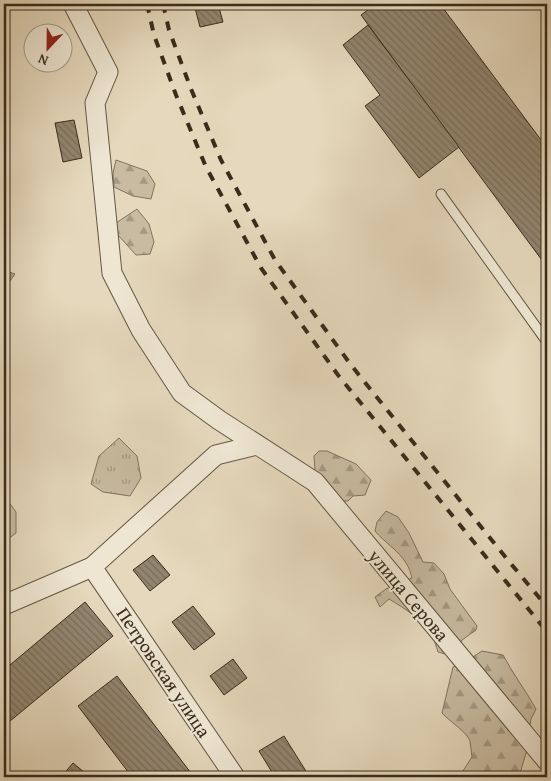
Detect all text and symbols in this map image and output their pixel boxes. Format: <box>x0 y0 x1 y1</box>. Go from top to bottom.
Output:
north arrow <box>22 22 72 72</box>
text: N <box>34 49 51 71</box>
street label: улица Серова <box>361 542 456 647</box>
street label: Петровская улица <box>110 601 218 743</box>

